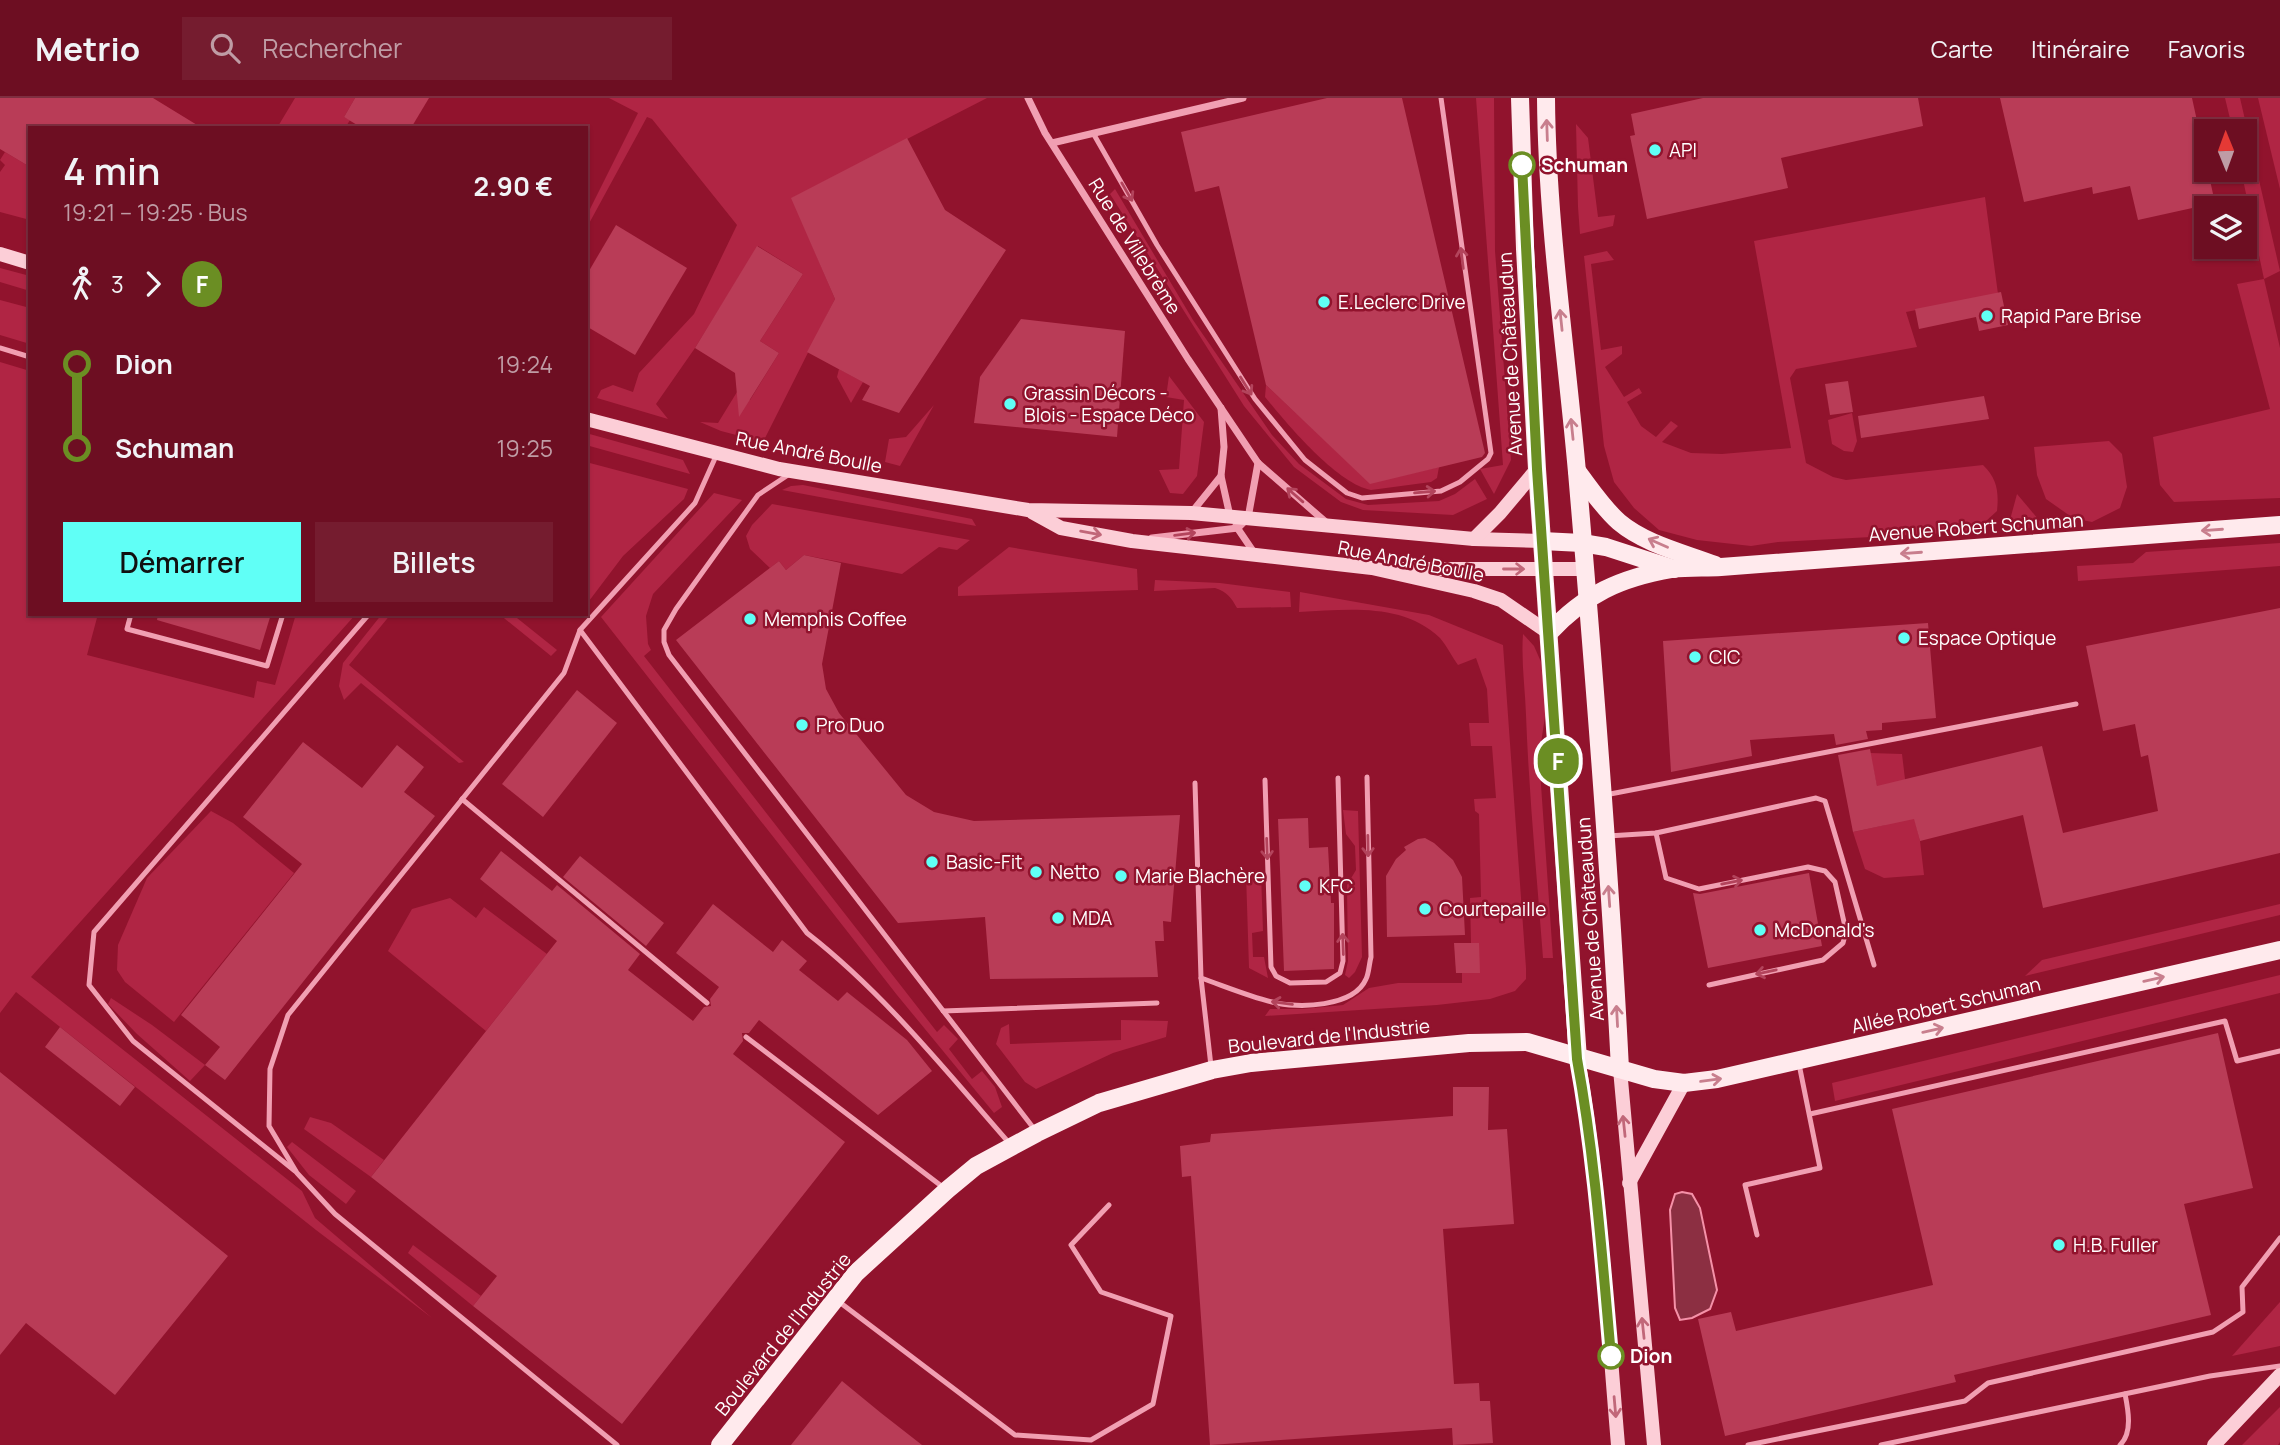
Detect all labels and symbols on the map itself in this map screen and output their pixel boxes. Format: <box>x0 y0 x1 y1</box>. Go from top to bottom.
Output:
one-way arrow <box>1540 119 1553 142</box>
north arrow <box>2194 119 2258 182</box>
place label: API <box>1669 137 1697 163</box>
marker: API <box>1647 142 1663 158</box>
marker: Schuman <box>1509 152 1535 178</box>
place label: Schuman <box>1541 152 1628 178</box>
street label: Rue de Villebrème <box>1083 173 1187 319</box>
one-way arrow <box>1121 181 1134 202</box>
one-way arrow <box>1456 247 1469 270</box>
street label: Avenue de Châteaudun <box>1492 251 1528 457</box>
place label: E.Leclerc Drive <box>1338 289 1466 315</box>
marker: E.Leclerc Drive <box>1316 294 1332 310</box>
place label: Rapid Pare Brise <box>2001 303 2141 329</box>
marker: Rapid Pare Brise <box>1979 308 1995 324</box>
one-way arrow <box>1554 309 1567 332</box>
one-way arrow <box>1240 375 1254 395</box>
place label: Grassin Décors - Blois - Espace Déco <box>1024 380 1194 428</box>
marker: Grassin Décors - Blois - Espace Déco <box>1002 396 1018 412</box>
one-way arrow <box>1566 418 1579 441</box>
street label: Rue André Boulle <box>734 425 884 479</box>
one-way arrow <box>1413 485 1436 498</box>
one-way arrow <box>1286 487 1304 503</box>
street label: Avenue Robert Schuman <box>1868 507 2084 547</box>
one-way arrow <box>2201 523 2224 536</box>
one-way arrow <box>1079 527 1102 540</box>
one-way arrow <box>1173 528 1196 541</box>
street label: Rue André Boulle <box>1336 534 1486 588</box>
one-way arrow <box>1648 536 1669 549</box>
one-way arrow <box>1900 547 1922 560</box>
one-way arrow <box>1502 562 1525 576</box>
place label: Memphis Coffee <box>764 606 907 632</box>
marker: Memphis Coffee <box>742 611 758 627</box>
place label: Espace Optique <box>1918 625 2056 651</box>
marker: Espace Optique <box>1896 630 1912 646</box>
place label: CIC <box>1709 644 1741 670</box>
marker: CIC <box>1687 649 1703 665</box>
place label: Pro Duo <box>816 712 884 738</box>
marker: Pro Duo <box>794 717 810 733</box>
line badge: F <box>1535 738 1581 784</box>
street label: Avenue de Châteaudun <box>1570 816 1610 1022</box>
one-way arrow <box>1362 834 1375 857</box>
one-way arrow <box>1260 837 1274 860</box>
place label: Basic-Fit <box>946 849 1023 875</box>
marker: Basic-Fit <box>924 854 940 870</box>
place label: Netto <box>1050 859 1099 885</box>
place label: Marie Blachère <box>1135 863 1265 889</box>
marker: Netto <box>1028 864 1044 880</box>
marker: Marie Blachère <box>1113 868 1129 884</box>
place label: KFC <box>1319 873 1353 899</box>
one-way arrow <box>1720 875 1743 889</box>
marker: KFC <box>1297 878 1313 894</box>
one-way arrow <box>1603 884 1616 907</box>
place label: Courtepaille <box>1439 896 1546 922</box>
marker: Courtepaille <box>1417 901 1433 917</box>
place label: MDA <box>1072 905 1112 931</box>
marker: MDA <box>1050 910 1066 926</box>
place label: McDonald's <box>1774 917 1875 943</box>
marker: McDonald's <box>1752 922 1768 938</box>
one-way arrow <box>1336 932 1349 955</box>
one-way arrow <box>1755 966 1778 980</box>
street label: Allée Robert Schuman <box>1849 971 2043 1039</box>
one-way arrow <box>2142 972 2165 985</box>
one-way arrow <box>1271 996 1294 1009</box>
one-way arrow <box>1611 1005 1624 1028</box>
street label: Boulevard de l'Industrie <box>1227 1012 1431 1060</box>
one-way arrow <box>1921 1023 1944 1036</box>
one-way arrow <box>1699 1073 1722 1086</box>
one-way arrow <box>1617 1115 1630 1138</box>
place label: H.B. Fuller <box>2073 1232 2158 1258</box>
marker: H.B. Fuller <box>2051 1237 2067 1253</box>
street label: Boulevard de l'Industrie <box>709 1247 857 1421</box>
one-way arrow <box>1636 1317 1649 1340</box>
marker: Dion <box>1598 1343 1624 1369</box>
place label: Dion <box>1630 1343 1672 1369</box>
one-way arrow <box>1609 1396 1622 1418</box>

